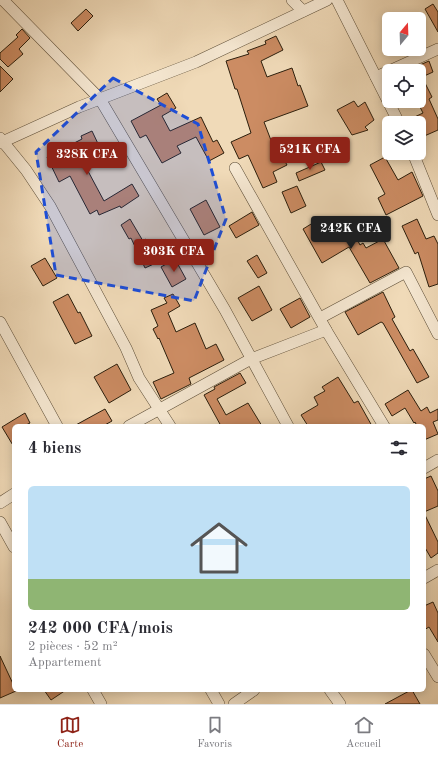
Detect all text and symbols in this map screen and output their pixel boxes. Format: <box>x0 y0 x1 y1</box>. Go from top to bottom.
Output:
north arrow <box>382 12 426 56</box>
map controls <box>382 12 426 160</box>
button: locate <box>382 64 426 108</box>
button: layers <box>382 116 426 160</box>
pin: 521K CFA <box>269 137 351 171</box>
pin: 328K CFA <box>46 142 128 176</box>
text: 521K CFA <box>279 143 341 156</box>
text: 328K CFA <box>56 148 118 161</box>
pin: 242K CFA <box>310 216 392 250</box>
text: 242K CFA <box>320 222 382 235</box>
pin: 303K CFA <box>133 239 215 273</box>
text: 303K CFA <box>143 245 205 258</box>
icon: filters <box>388 437 410 459</box>
text: 4 biens <box>28 440 81 457</box>
icon: home <box>183 512 255 584</box>
text: 242 000 CFA/mois <box>28 620 173 637</box>
text: 2 pièces · 52 m² <box>28 640 118 653</box>
text: Appartement <box>28 656 102 669</box>
tab: Carte <box>57 714 83 752</box>
tab: Favoris <box>197 714 232 752</box>
tab: Accueil <box>346 714 381 752</box>

